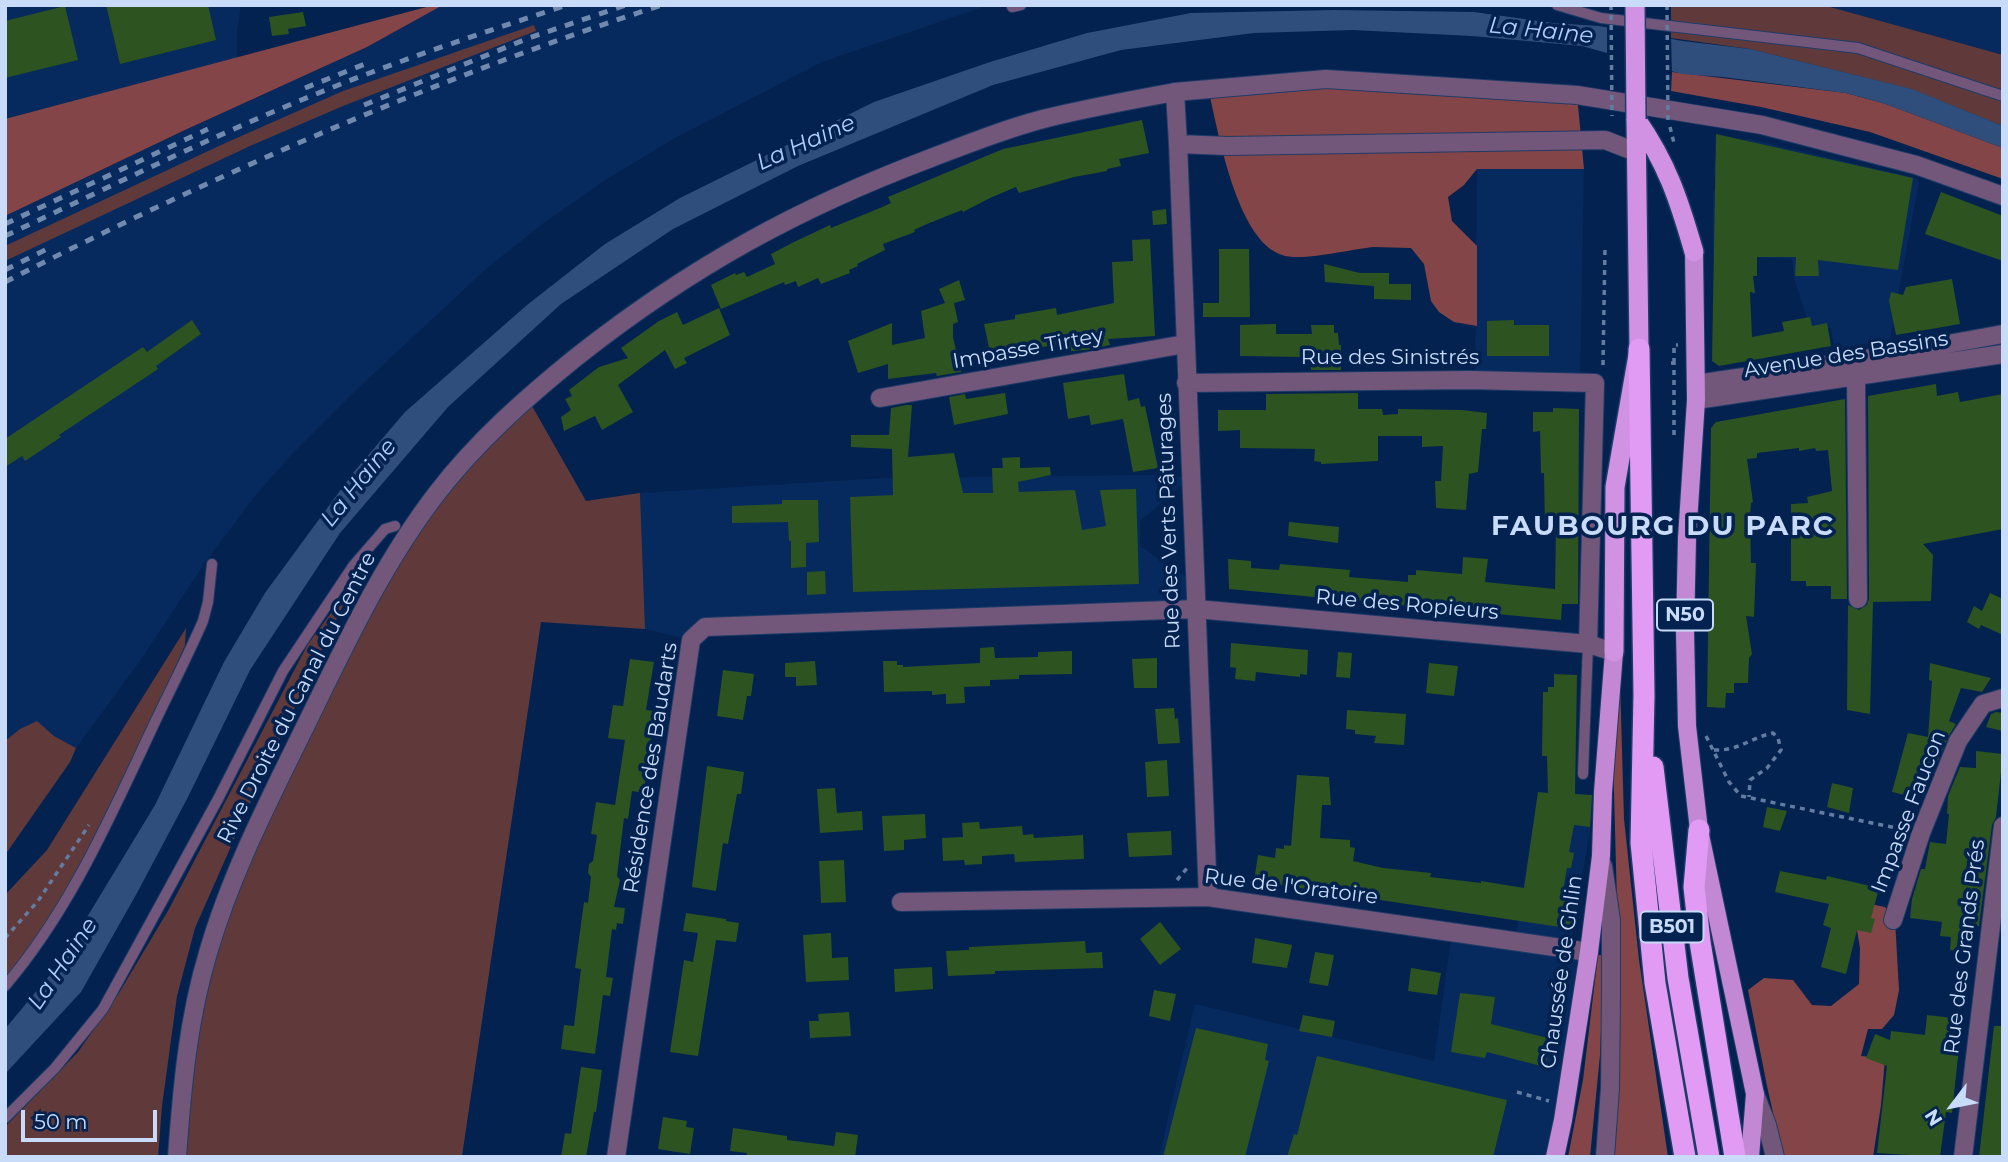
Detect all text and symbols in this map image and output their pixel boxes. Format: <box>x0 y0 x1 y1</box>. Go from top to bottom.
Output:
water label: La Haine <box>1487 12 1595 50</box>
water label: La Haine <box>752 109 860 177</box>
street label: Impasse Tirtey <box>951 323 1105 375</box>
street label: Avenue des Bassins <box>1742 326 1950 384</box>
street label: Rue des Sinistrés <box>1301 345 1479 371</box>
street label: Rue des Verts Pâturages <box>1152 392 1186 650</box>
water label: La Haine <box>315 434 403 532</box>
district label: FAUBOURG DU PARC <box>1493 510 1833 544</box>
street label: Rive Droite du Canal du Centre <box>212 548 382 848</box>
street label: Rue des Ropieurs <box>1314 584 1500 626</box>
road number: N50 <box>1657 600 1713 630</box>
street label: Résidence des Baudarts <box>619 641 683 895</box>
street label: Impasse Faucon <box>1866 727 1952 897</box>
street label: Rue des Grands Prés <box>1939 838 1991 1056</box>
street label: Rue de l'Oratoire <box>1203 864 1379 910</box>
street label: Chaussée de Ghlin <box>1536 874 1588 1070</box>
road number: B501 <box>1640 911 1704 942</box>
water label: La Haine <box>22 913 104 1015</box>
north arrow <box>1917 1071 1987 1141</box>
scale bar <box>24 1096 161 1140</box>
text: N <box>1920 1105 1948 1130</box>
text: 50 m <box>34 1109 88 1134</box>

